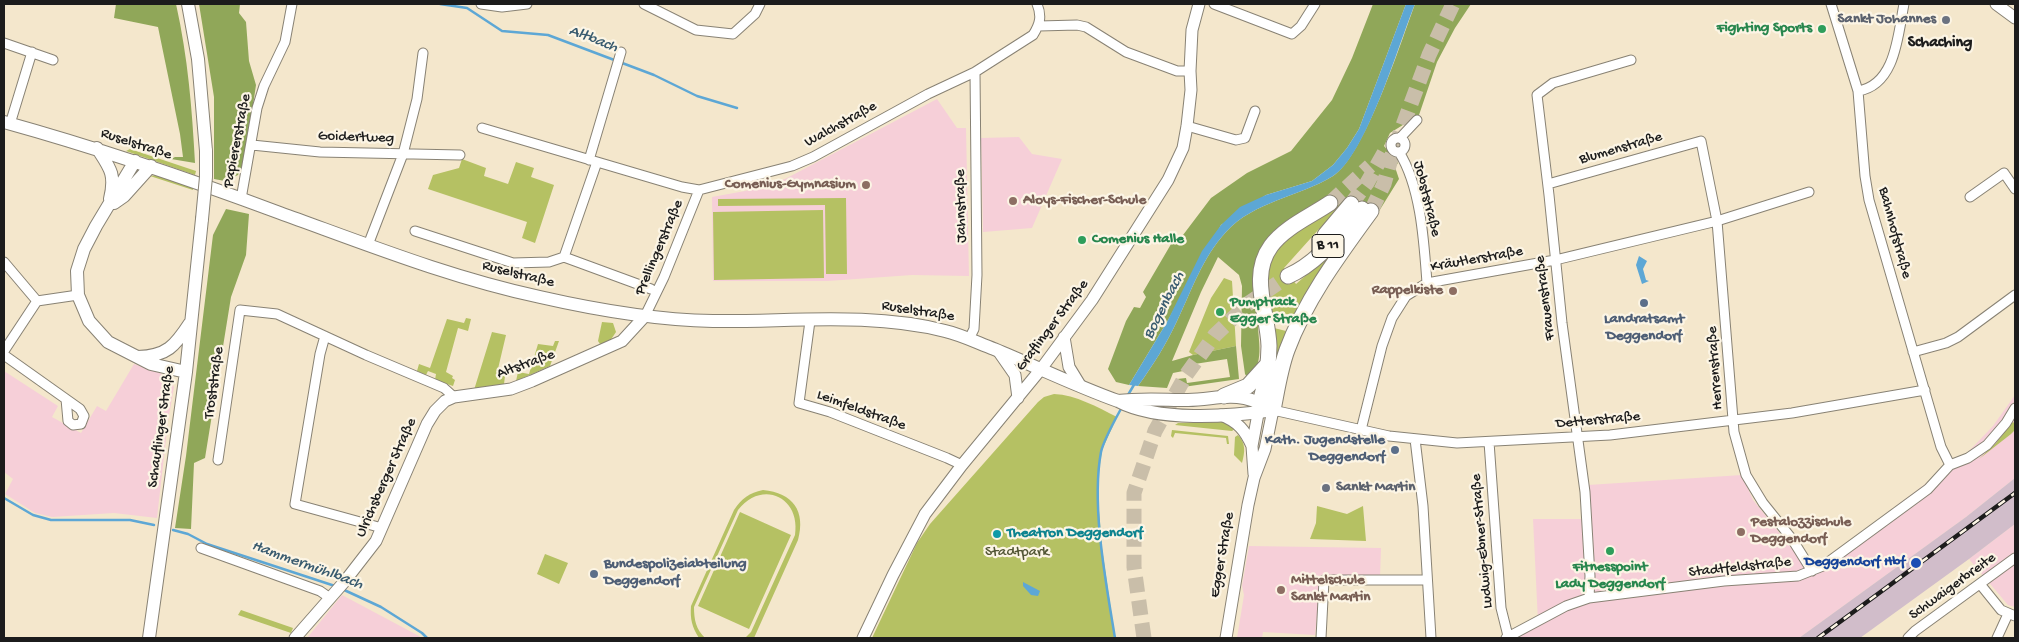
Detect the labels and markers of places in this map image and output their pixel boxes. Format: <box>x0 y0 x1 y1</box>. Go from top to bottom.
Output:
place label: Sankt Johannes <box>1838 11 1936 29</box>
marker: Sankt Johannes <box>1940 14 1952 26</box>
place label: Fighting Sports <box>1717 20 1812 38</box>
marker: Fighting Sports <box>1816 23 1828 35</box>
place label: Comenius-Gymnasium <box>725 176 856 194</box>
marker: Comenius-Gymnasium <box>860 179 872 191</box>
place label: Aloys-Fischer-Schule <box>1023 192 1146 210</box>
marker: Aloys-Fischer-Schule <box>1007 195 1019 207</box>
place label: Comenius Halle <box>1092 231 1184 249</box>
marker: Comenius Halle <box>1076 234 1088 246</box>
place label: Rappelkiste <box>1372 282 1443 300</box>
marker: Rappelkiste <box>1447 285 1459 297</box>
place label: Pumptrack Egger Straße <box>1230 294 1317 329</box>
marker: Landratsamt Deggendorf <box>1638 297 1650 309</box>
marker: Pumptrack Egger Straße <box>1214 306 1226 318</box>
place label: Landratsamt Deggendorf <box>1604 311 1684 346</box>
place label: Kath. Jugendstelle Deggendorf <box>1265 432 1385 467</box>
marker: Kath. Jugendstelle Deggendorf <box>1389 444 1401 456</box>
place label: Sankt Martin <box>1336 479 1415 497</box>
marker: Sankt Martin <box>1320 482 1332 494</box>
place label: Pestalozzischule Deggendorf <box>1751 514 1851 549</box>
place label: Theatron Deggendorf <box>1007 525 1143 543</box>
marker: Pestalozzischule Deggendorf <box>1735 526 1747 538</box>
marker: Theatron Deggendorf <box>991 528 1003 540</box>
marker: Fitnesspoint Lady Deggendorf <box>1604 545 1616 557</box>
place label: Deggendorf Hbf <box>1804 554 1905 572</box>
place label: Bundespolizeiabteilung Deggendorf <box>604 556 747 591</box>
marker: Deggendorf Hbf <box>1909 556 1923 570</box>
place label: Fitnesspoint Lady Deggendorf <box>1555 559 1665 594</box>
marker: Bundespolizeiabteilung Deggendorf <box>588 568 600 580</box>
place label: Mittelschule Sankt Martin <box>1291 572 1370 607</box>
marker: Mittelschule Sankt Martin <box>1275 584 1287 596</box>

